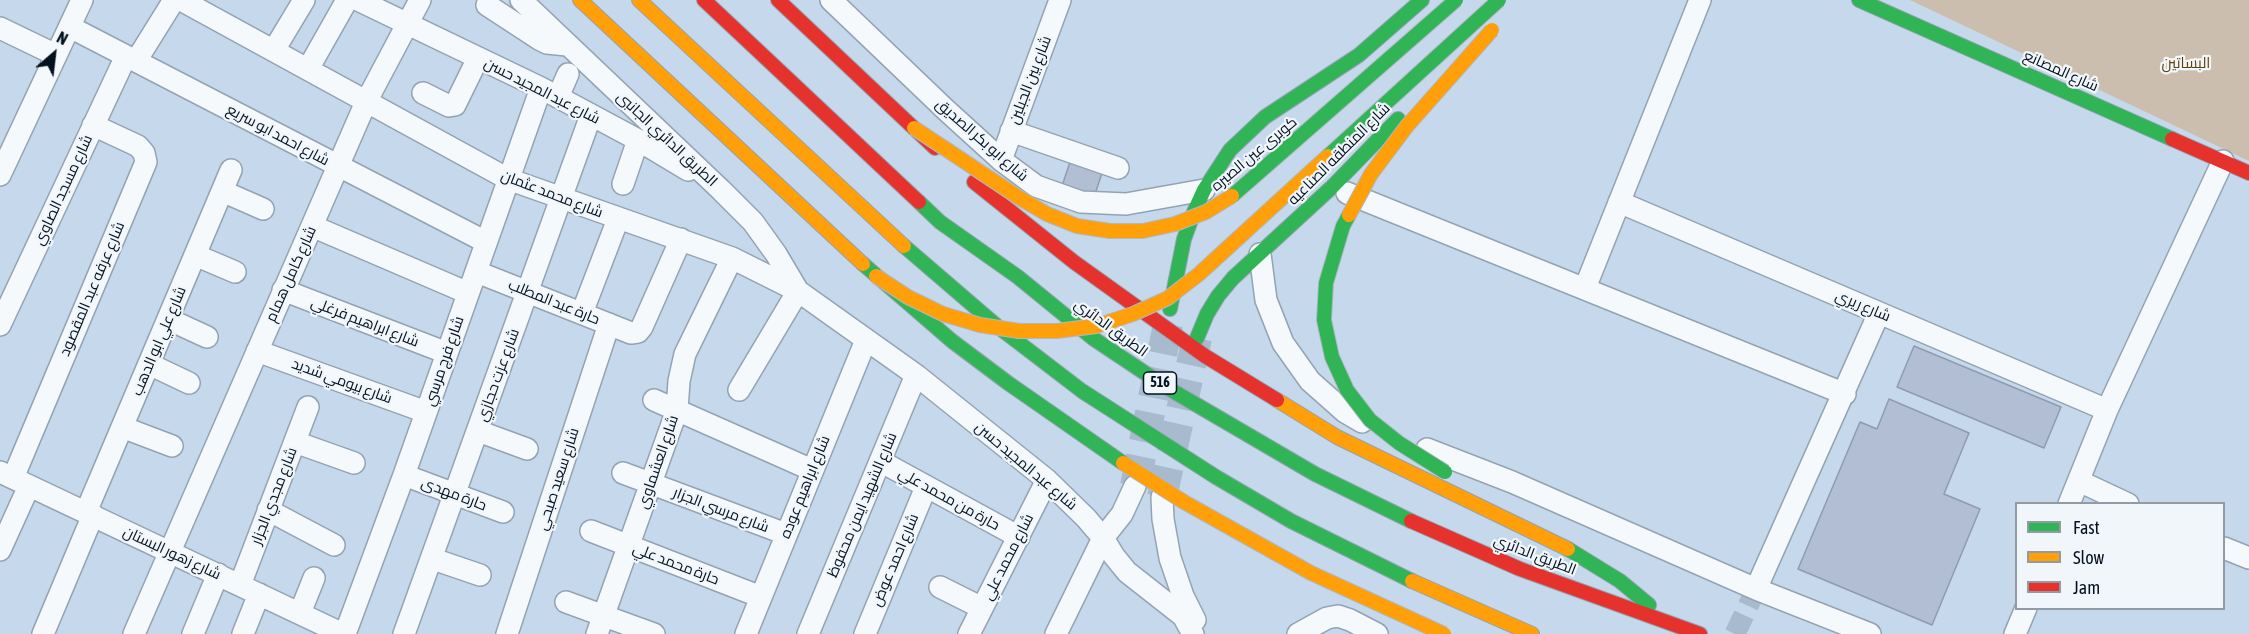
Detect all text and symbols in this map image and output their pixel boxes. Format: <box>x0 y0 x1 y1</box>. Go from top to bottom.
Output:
north arrow <box>24 24 84 84</box>
text: N <box>54 28 71 48</box>
street label: شارع بين الجبلين <box>1005 33 1055 127</box>
street label: شارع المصانع <box>2021 46 2101 96</box>
street label: شارع عبد المجيد حسن <box>481 54 603 128</box>
park label: البساتين <box>2162 54 2210 72</box>
street label: الطريق الدائري الجانبى <box>613 88 721 190</box>
street label: شارع ابو بكر الصديق <box>932 95 1032 185</box>
street label: شارع المنطقه الصناعيه <box>1284 99 1394 209</box>
street label: شارع احمد ابو سريع <box>224 100 332 170</box>
street label: كوبرى عين الصيره <box>1207 113 1301 195</box>
street label: شارع مسجد الصاوي <box>30 132 96 248</box>
street label: شارع محمد عثمان <box>498 166 606 222</box>
street label: شارع عرفه عبد المقصود <box>56 219 128 359</box>
street label: شارع كامل همام <box>262 223 320 325</box>
street label: حارة عبد المطلب <box>506 275 602 329</box>
street label: شارع علي ابو الدهب <box>128 284 190 398</box>
street label: شارع ريري <box>1833 286 1893 326</box>
street label: شارع ابراهيم فرغلي <box>308 293 422 351</box>
street label: الطريق الدائري <box>1071 295 1151 361</box>
street label: شارع فرج مرسي <box>420 314 468 408</box>
street label: شارع عزت حجازي <box>473 326 523 424</box>
street label: شارع بيومي شديد <box>289 354 395 408</box>
road number: 516 <box>1144 372 1176 394</box>
street label: شارع العشماوي <box>634 413 682 511</box>
street label: شارع عبد المجيد حسن <box>971 418 1081 514</box>
street label: شارع سعيد صبحي <box>533 426 583 532</box>
street label: شارع الشهيد ايمن محفوظ <box>823 430 901 580</box>
street label: شارع ابراهيم عوده <box>776 433 834 541</box>
street label: شارع مجدي الجزار <box>247 445 301 547</box>
street label: حارة من محمد علي <box>895 464 1003 534</box>
street label: حارة مهدى <box>419 473 489 515</box>
street label: شارع مرسي الجزار <box>671 483 771 537</box>
legend <box>2015 502 2225 610</box>
street label: شارع احمد عوض <box>867 511 923 609</box>
street label: شارع محمد علي <box>978 511 1038 603</box>
text: Fast <box>2073 517 2100 538</box>
street label: شارع زهور البستان <box>120 522 224 584</box>
street label: الطريق الدائري <box>1491 531 1579 579</box>
street label: حارة محمد علي <box>630 539 722 589</box>
text: Slow <box>2073 547 2104 568</box>
text: Jam <box>2073 577 2100 598</box>

